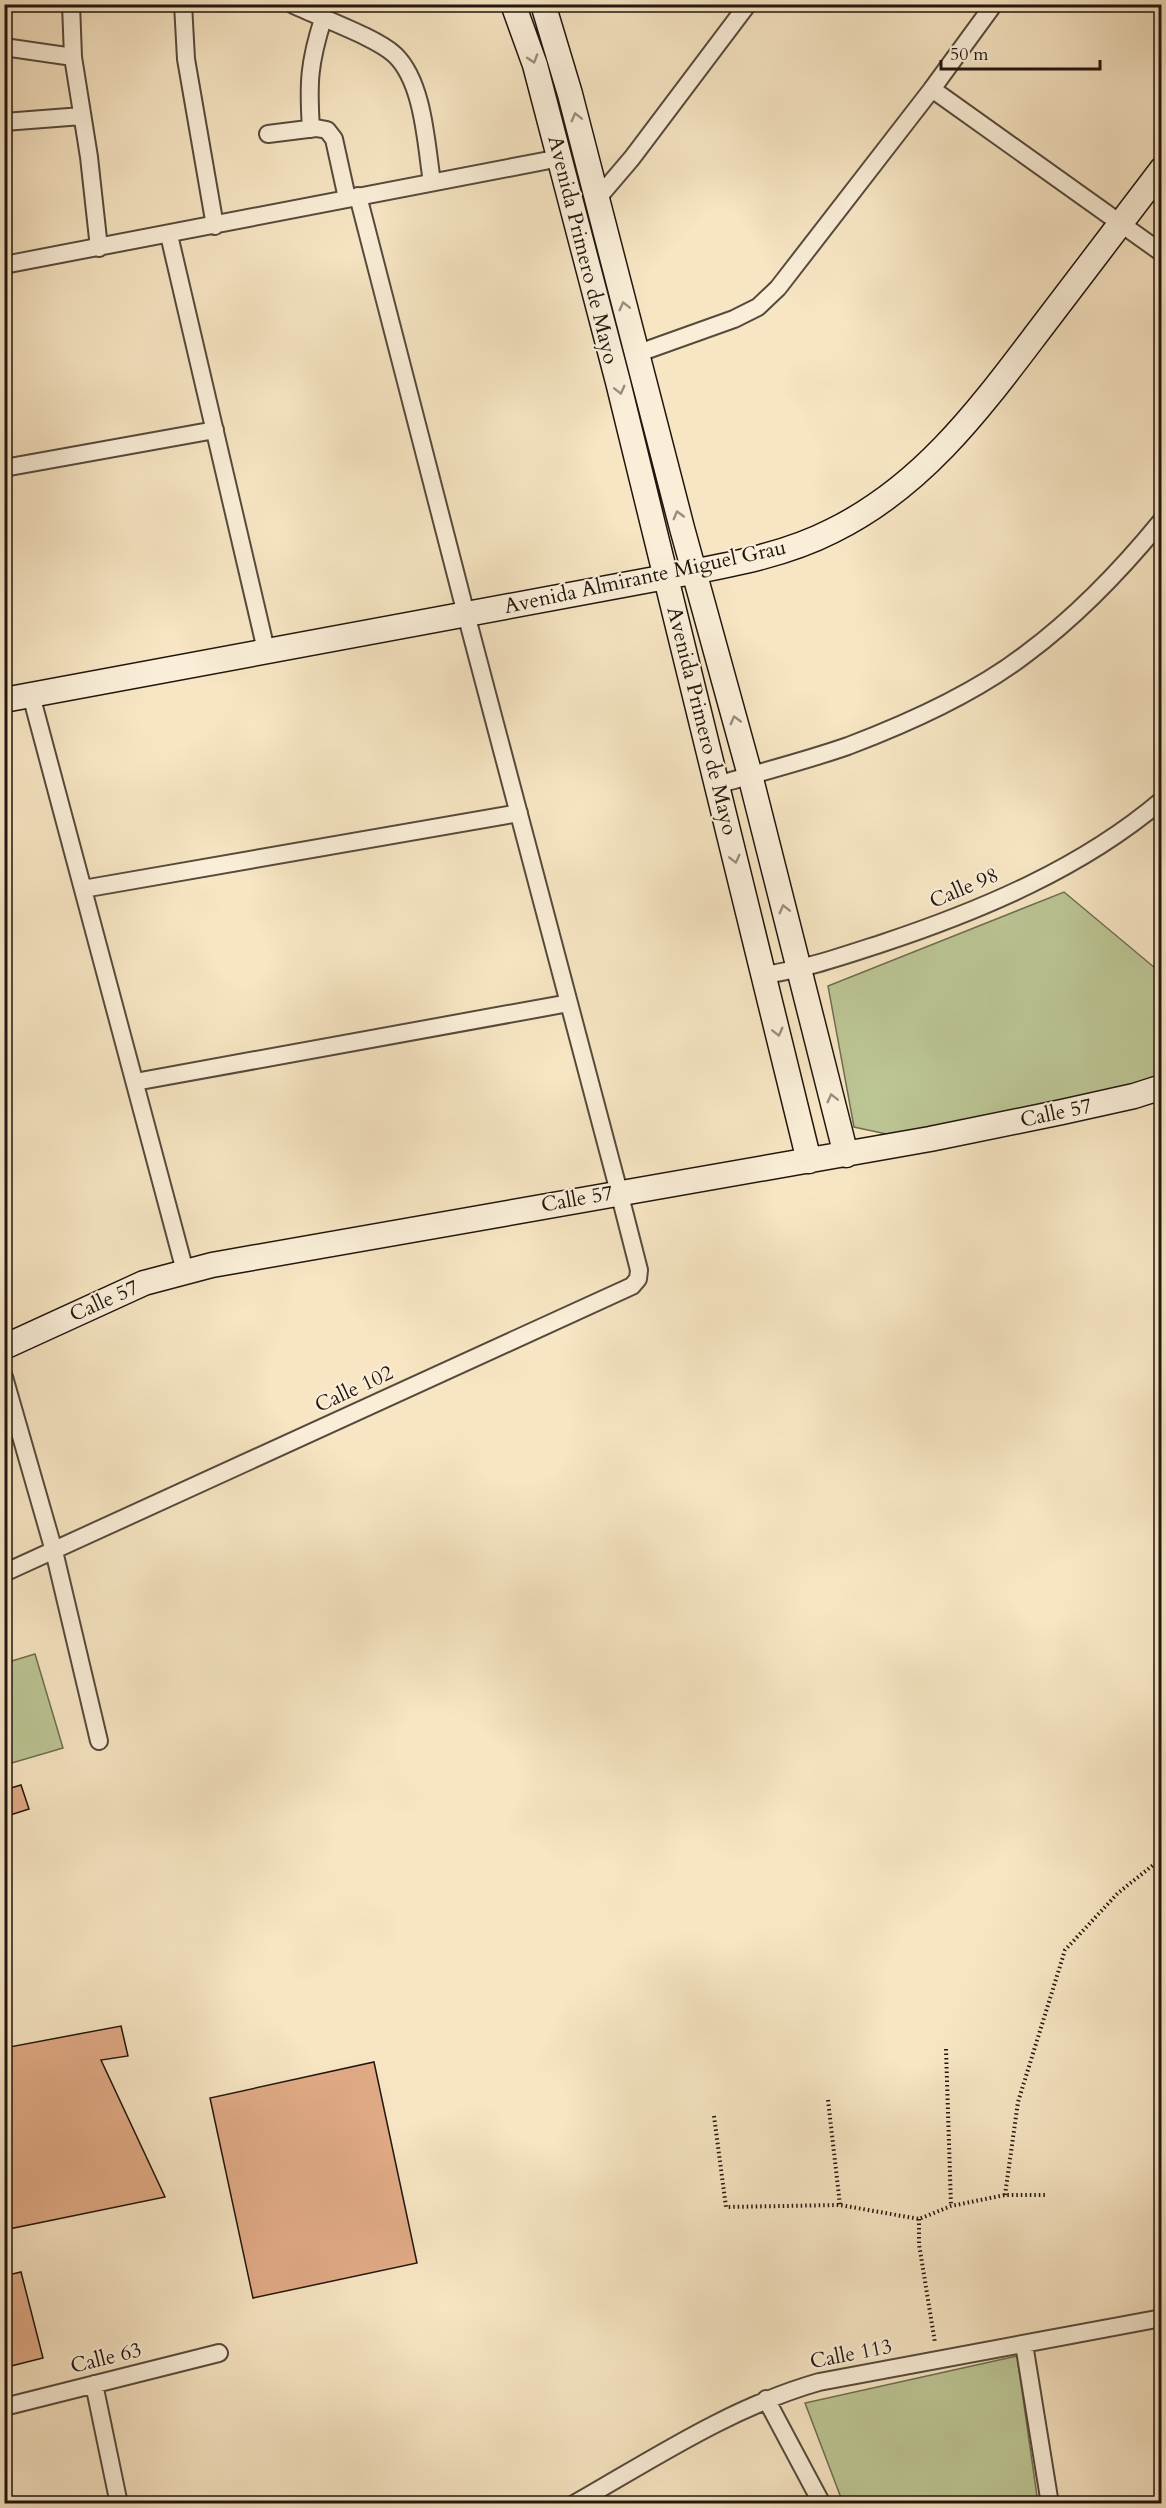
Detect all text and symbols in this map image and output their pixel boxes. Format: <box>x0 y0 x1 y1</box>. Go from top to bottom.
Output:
scale bar <box>941 33 1100 71</box>
text: 50 m <box>950 42 989 67</box>
one-way arrow <box>526 53 538 64</box>
one-way arrow <box>570 113 583 123</box>
street label: Avenida Primero de Mayo <box>541 133 625 367</box>
one-way arrow <box>619 301 631 312</box>
one-way arrow <box>612 385 625 395</box>
one-way arrow <box>673 511 686 521</box>
street label: Avenida Almirante Miguel Grau <box>501 533 789 621</box>
street label: Avenida Primero de Mayo <box>660 604 744 838</box>
one-way arrow <box>730 715 742 726</box>
one-way arrow <box>728 853 741 863</box>
street label: Calle 98 <box>925 860 1003 916</box>
one-way arrow <box>778 904 791 914</box>
one-way arrow <box>771 1027 784 1037</box>
street label: Calle 57 <box>1018 1091 1095 1135</box>
one-way arrow <box>826 1093 839 1103</box>
street label: Calle 57 <box>539 1178 615 1220</box>
street label: Calle 57 <box>65 1273 143 1329</box>
street label: Calle 102 <box>310 1358 398 1420</box>
street label: Calle 113 <box>807 2332 895 2376</box>
street label: Calle 63 <box>67 2335 145 2381</box>

